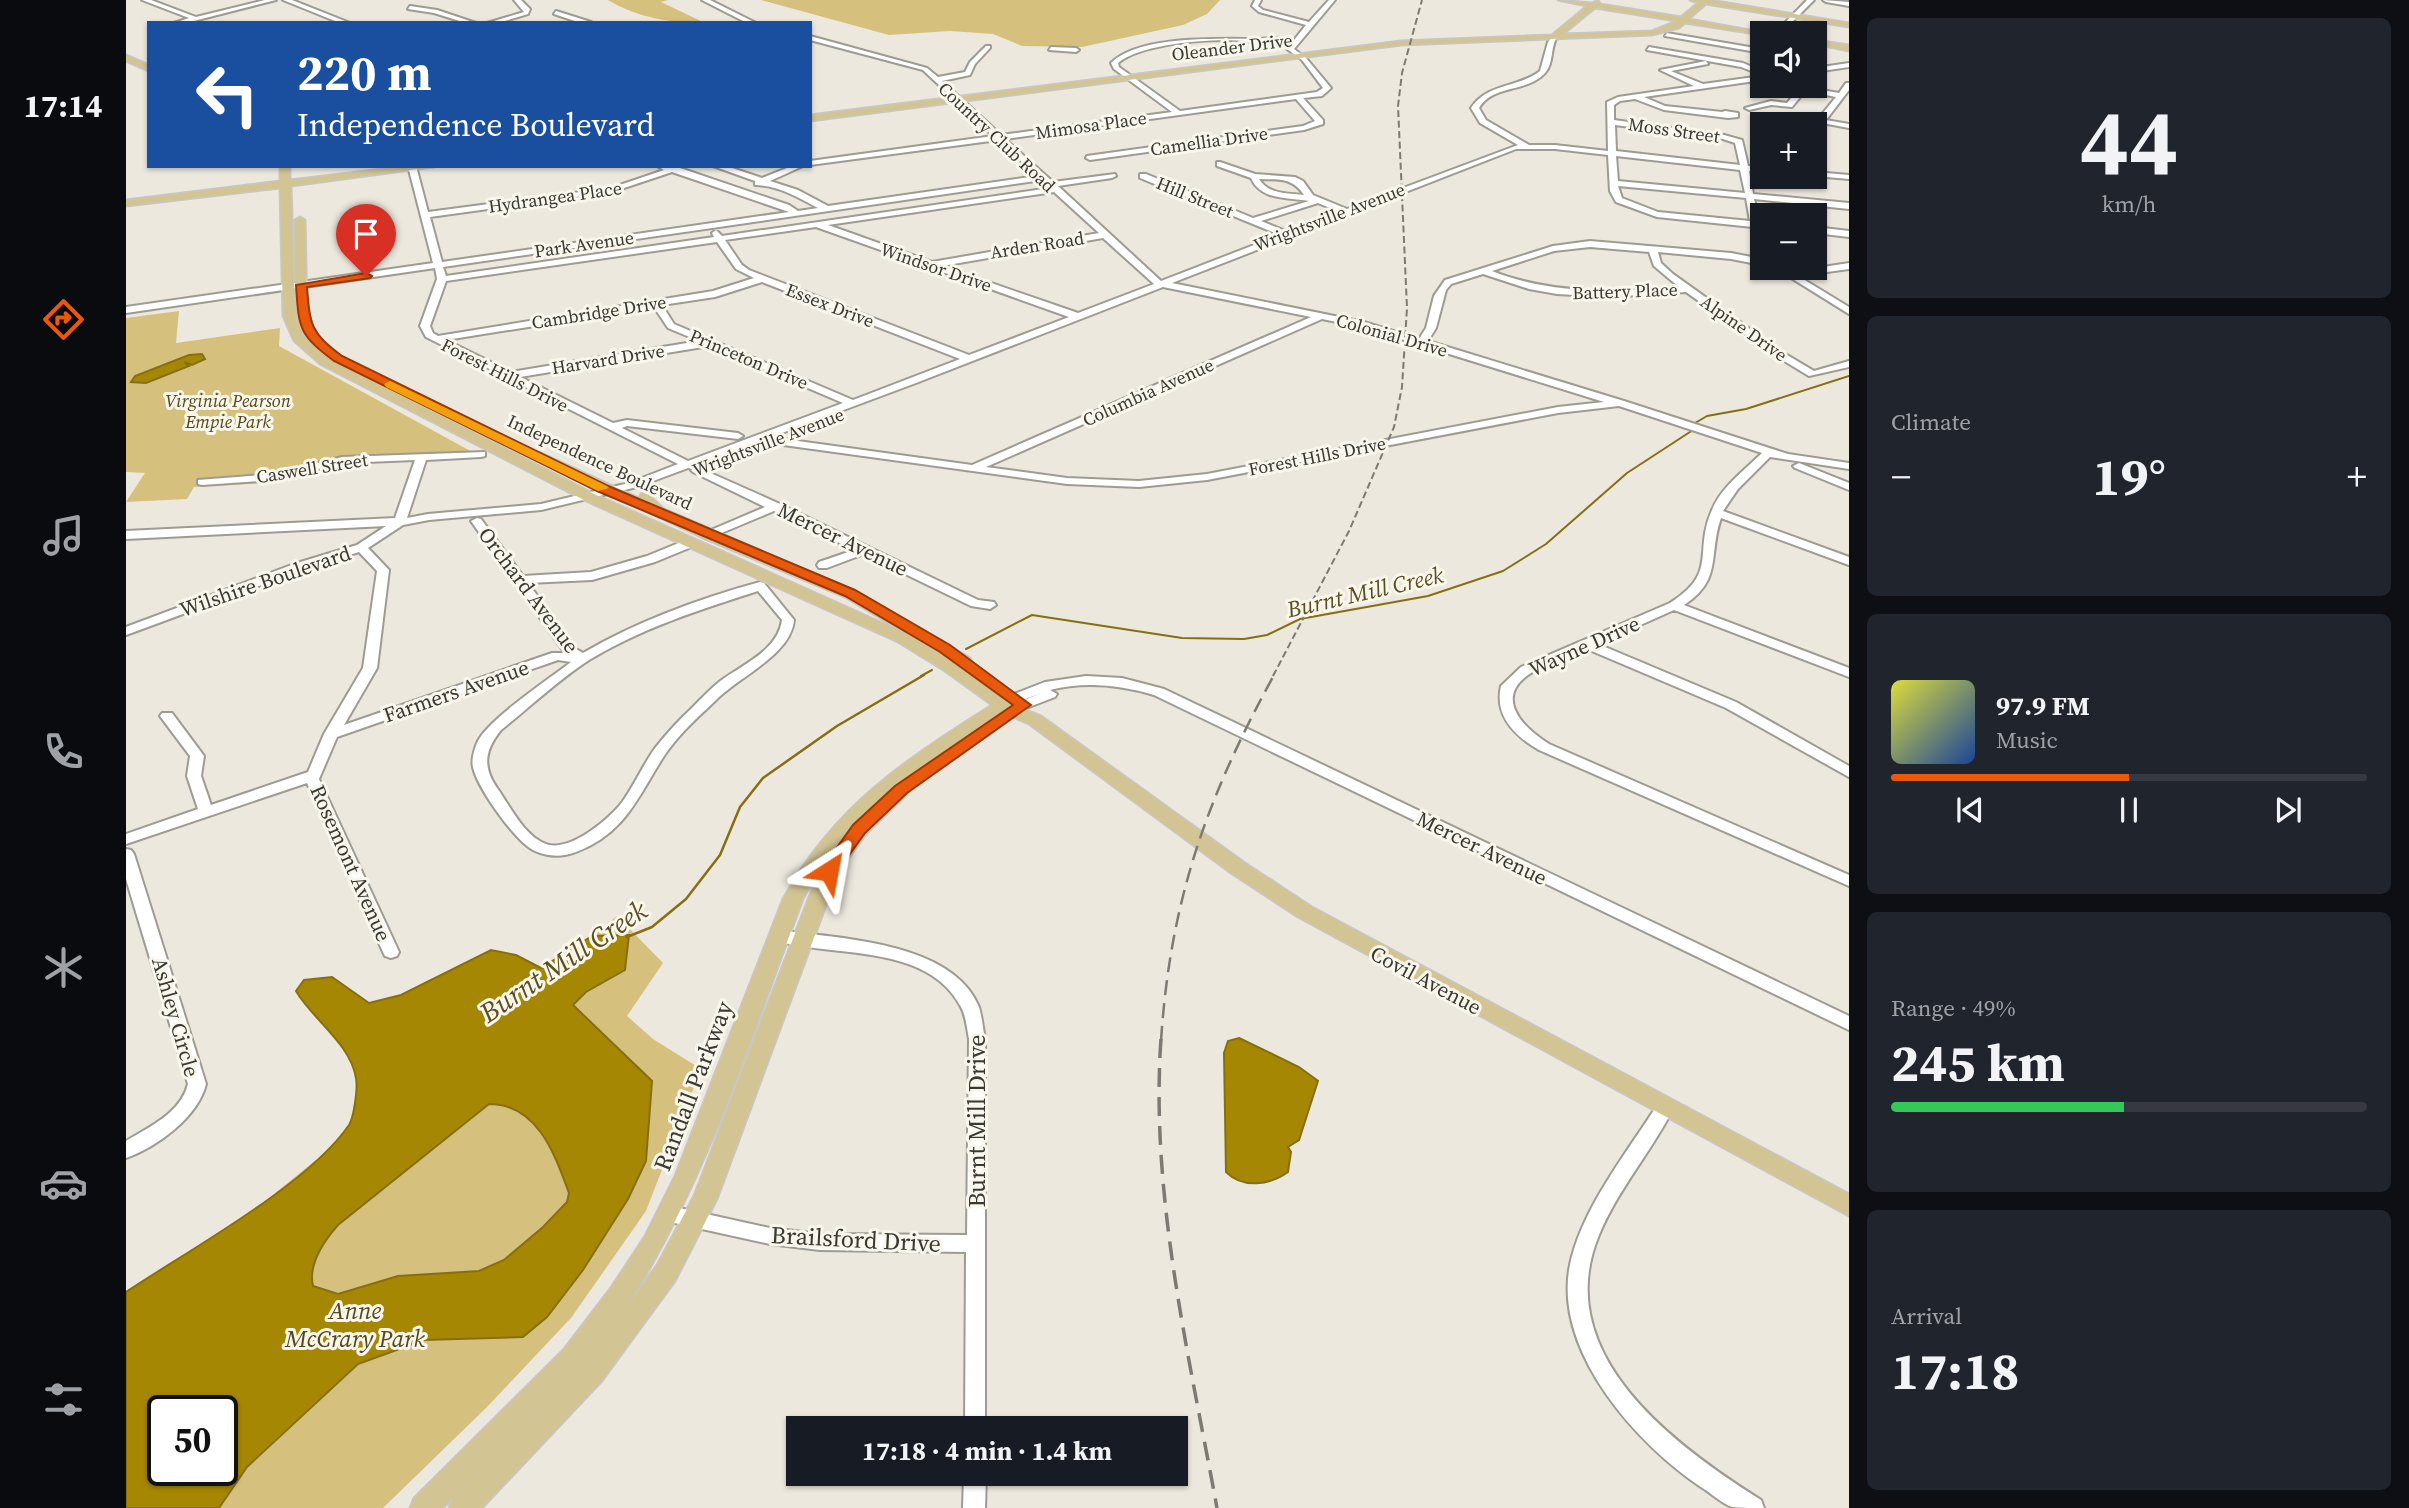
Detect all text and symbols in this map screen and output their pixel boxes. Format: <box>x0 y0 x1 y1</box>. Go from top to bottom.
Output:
map controls <box>1750 21 1827 280</box>
button: sound <box>1750 21 1827 98</box>
street label: Oleander Drive <box>1170 27 1294 67</box>
text: 220 m <box>297 39 432 106</box>
icon: left <box>182 49 273 140</box>
street label: Country Club Road <box>933 76 1061 198</box>
text: 44 <box>2080 80 2178 204</box>
text: 17:14 <box>24 84 102 128</box>
text: Independence Boulevard <box>297 103 655 147</box>
street label: Mimosa Place <box>1034 105 1148 145</box>
street label: Moss Street <box>1627 111 1721 149</box>
button: + <box>1750 112 1827 189</box>
street label: Camellia Drive <box>1149 120 1269 162</box>
street label: Hill Street <box>1153 170 1237 224</box>
street label: Hydrangea Place <box>487 175 623 219</box>
street label: Wrightsville Avenue <box>1250 177 1408 257</box>
text: km/h <box>2102 188 2156 220</box>
button: − <box>1750 203 1827 280</box>
pin <box>336 204 396 276</box>
icon: arrive <box>347 215 385 253</box>
street label: Park Avenue <box>533 225 635 263</box>
street label: Arden Road <box>988 225 1086 265</box>
street label: Windsor Drive <box>877 236 995 298</box>
street label: Essex Drive <box>782 277 878 333</box>
street label: Battery Place <box>1572 277 1678 305</box>
street label: Cambridge Drive <box>530 289 668 335</box>
street label: Alpine Drive <box>1696 289 1792 367</box>
icon: directions <box>39 295 88 344</box>
street label: Colonial Drive <box>1333 307 1451 363</box>
street label: Princeton Drive <box>686 323 812 395</box>
street label: Forest Hills Drive <box>437 332 573 418</box>
street label: Harvard Drive <box>550 338 666 380</box>
street label: Columbia Avenue <box>1078 352 1218 432</box>
park label: Virginia Pearson Empie Park <box>165 388 291 434</box>
street label: Wrightsville Avenue <box>689 402 847 482</box>
text: Climate <box>1891 406 1971 438</box>
street label: Independence Boulevard <box>504 408 696 516</box>
street label: Forest Hills Drive <box>1246 430 1388 482</box>
text: 19° <box>2092 441 2166 512</box>
street label: Caswell Street <box>255 447 369 489</box>
text: − <box>1891 451 1911 503</box>
text: + <box>2347 451 2367 503</box>
street label: Mercer Avenue <box>773 495 913 583</box>
icon: music <box>39 511 88 560</box>
street label: Orchard Avenue <box>472 521 586 659</box>
street label: Wilshire Boulevard <box>176 538 355 624</box>
water label: Burnt Mill Creek <box>1283 558 1447 626</box>
street label: Wayne Drive <box>1524 609 1644 683</box>
street label: Farmers Avenue <box>379 653 533 729</box>
text: 97.9 FM <box>1996 688 2090 724</box>
text: Music <box>1996 724 2058 756</box>
icon: phone <box>39 727 88 776</box>
street label: Rosemont Avenue <box>303 780 399 946</box>
icon: previous <box>1951 791 1989 829</box>
icon: pause <box>2110 791 2148 829</box>
icon: next <box>2269 791 2307 829</box>
street label: Mercer Avenue <box>1412 804 1552 892</box>
position arrow <box>792 834 866 908</box>
water label: Burnt Mill Creek <box>471 890 655 1032</box>
street label: Covil Avenue <box>1365 939 1487 1021</box>
icon: climate <box>39 943 88 992</box>
street label: Ashley Circle <box>145 954 207 1080</box>
text: Range · 49% <box>1891 992 2016 1024</box>
street label: Randall Parkway <box>645 996 741 1176</box>
text: 245 km <box>1891 1027 2065 1098</box>
street label: Burnt Mill Drive <box>960 1034 993 1208</box>
icon: car <box>39 1159 88 1208</box>
street label: Brailsford Drive <box>770 1218 942 1260</box>
park label: Anne McCrary Park <box>284 1294 425 1355</box>
text: Arrival <box>1891 1300 1962 1332</box>
text: 17:18 <box>1891 1335 2019 1406</box>
icon: filters <box>39 1375 88 1424</box>
speed limit sign: 50 <box>147 1395 238 1486</box>
text: 17:18 · 4 min · 1.4 km <box>862 1433 1112 1469</box>

